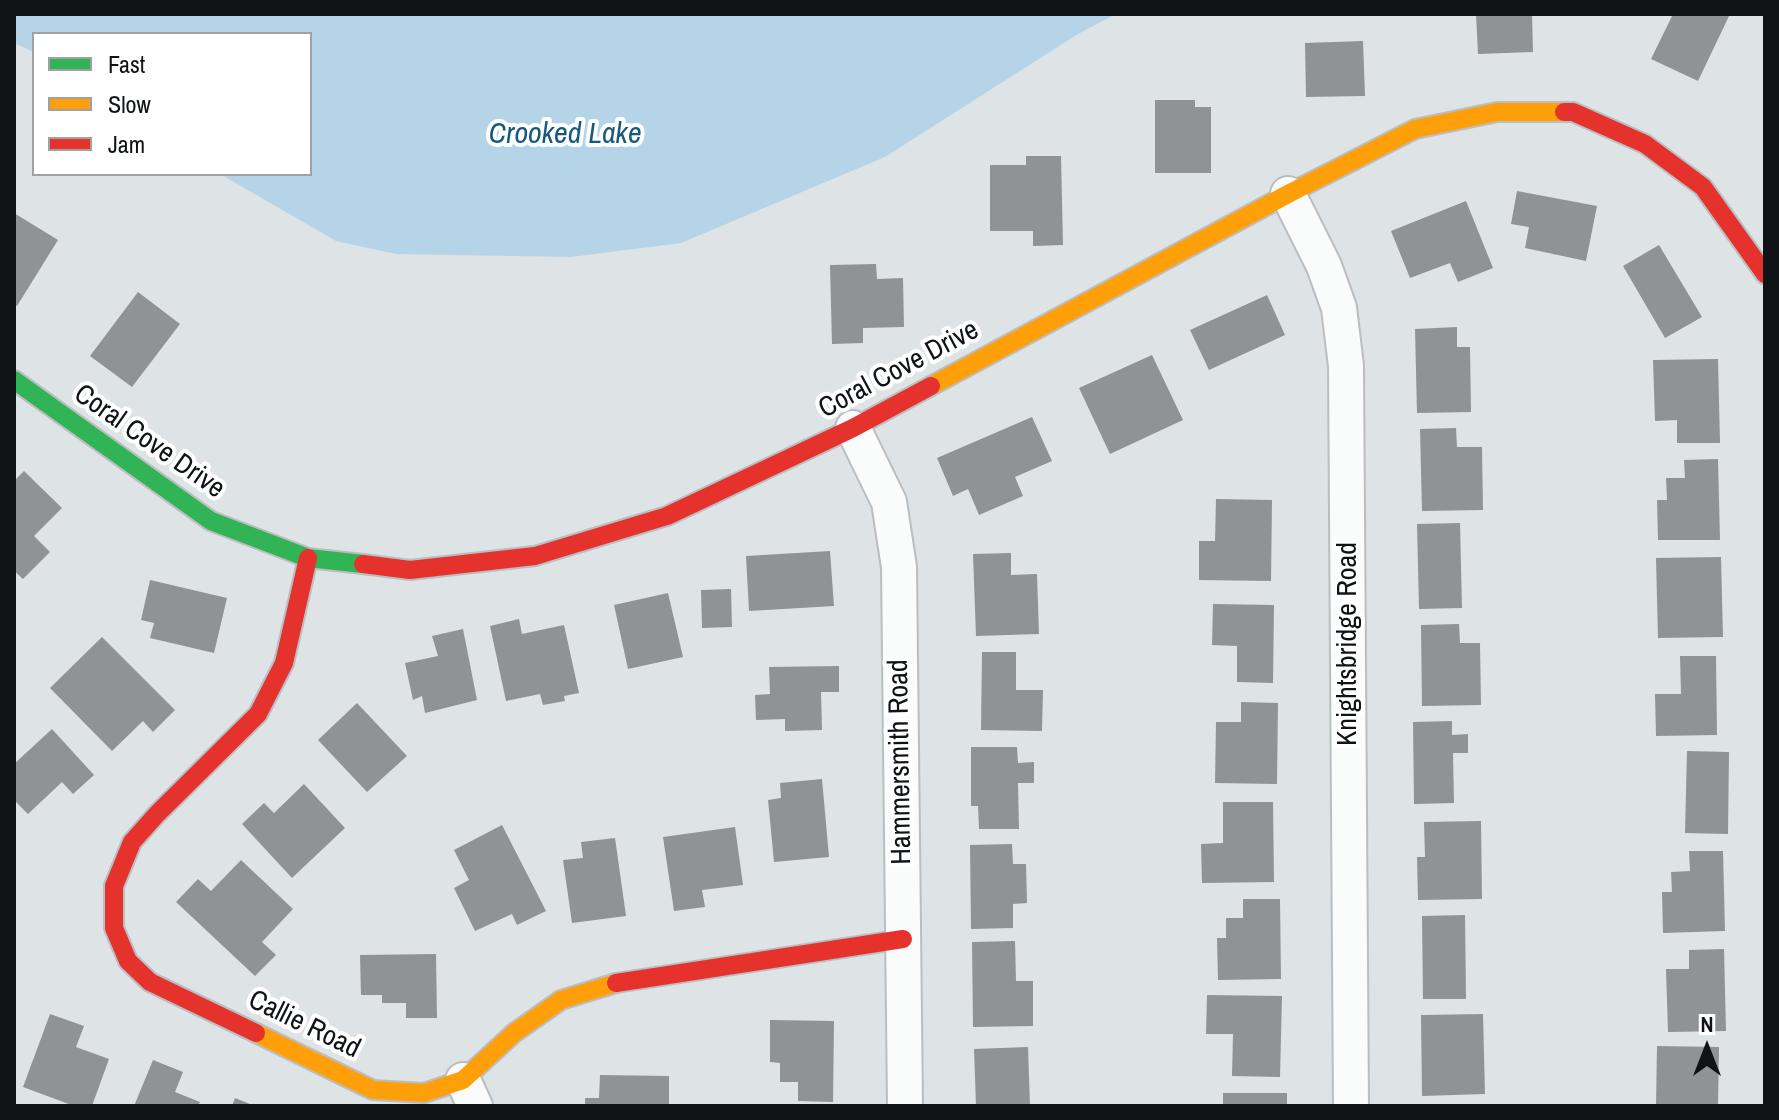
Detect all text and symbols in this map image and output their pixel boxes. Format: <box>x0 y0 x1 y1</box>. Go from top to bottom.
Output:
legend <box>32 32 312 176</box>
text: Fast <box>108 48 145 80</box>
text: Slow <box>108 88 151 120</box>
water label: Crooked Lake <box>488 117 642 153</box>
text: Jam <box>108 128 145 160</box>
street label: Coral Cove Drive <box>813 314 985 426</box>
street label: Coral Cove Drive <box>67 378 231 506</box>
street label: Knightsbridge Road <box>1331 542 1365 746</box>
street label: Hammersmith Road <box>882 659 920 865</box>
street label: Callie Road <box>243 984 365 1066</box>
north arrow <box>1667 1008 1747 1088</box>
text: N <box>1700 1009 1714 1039</box>

